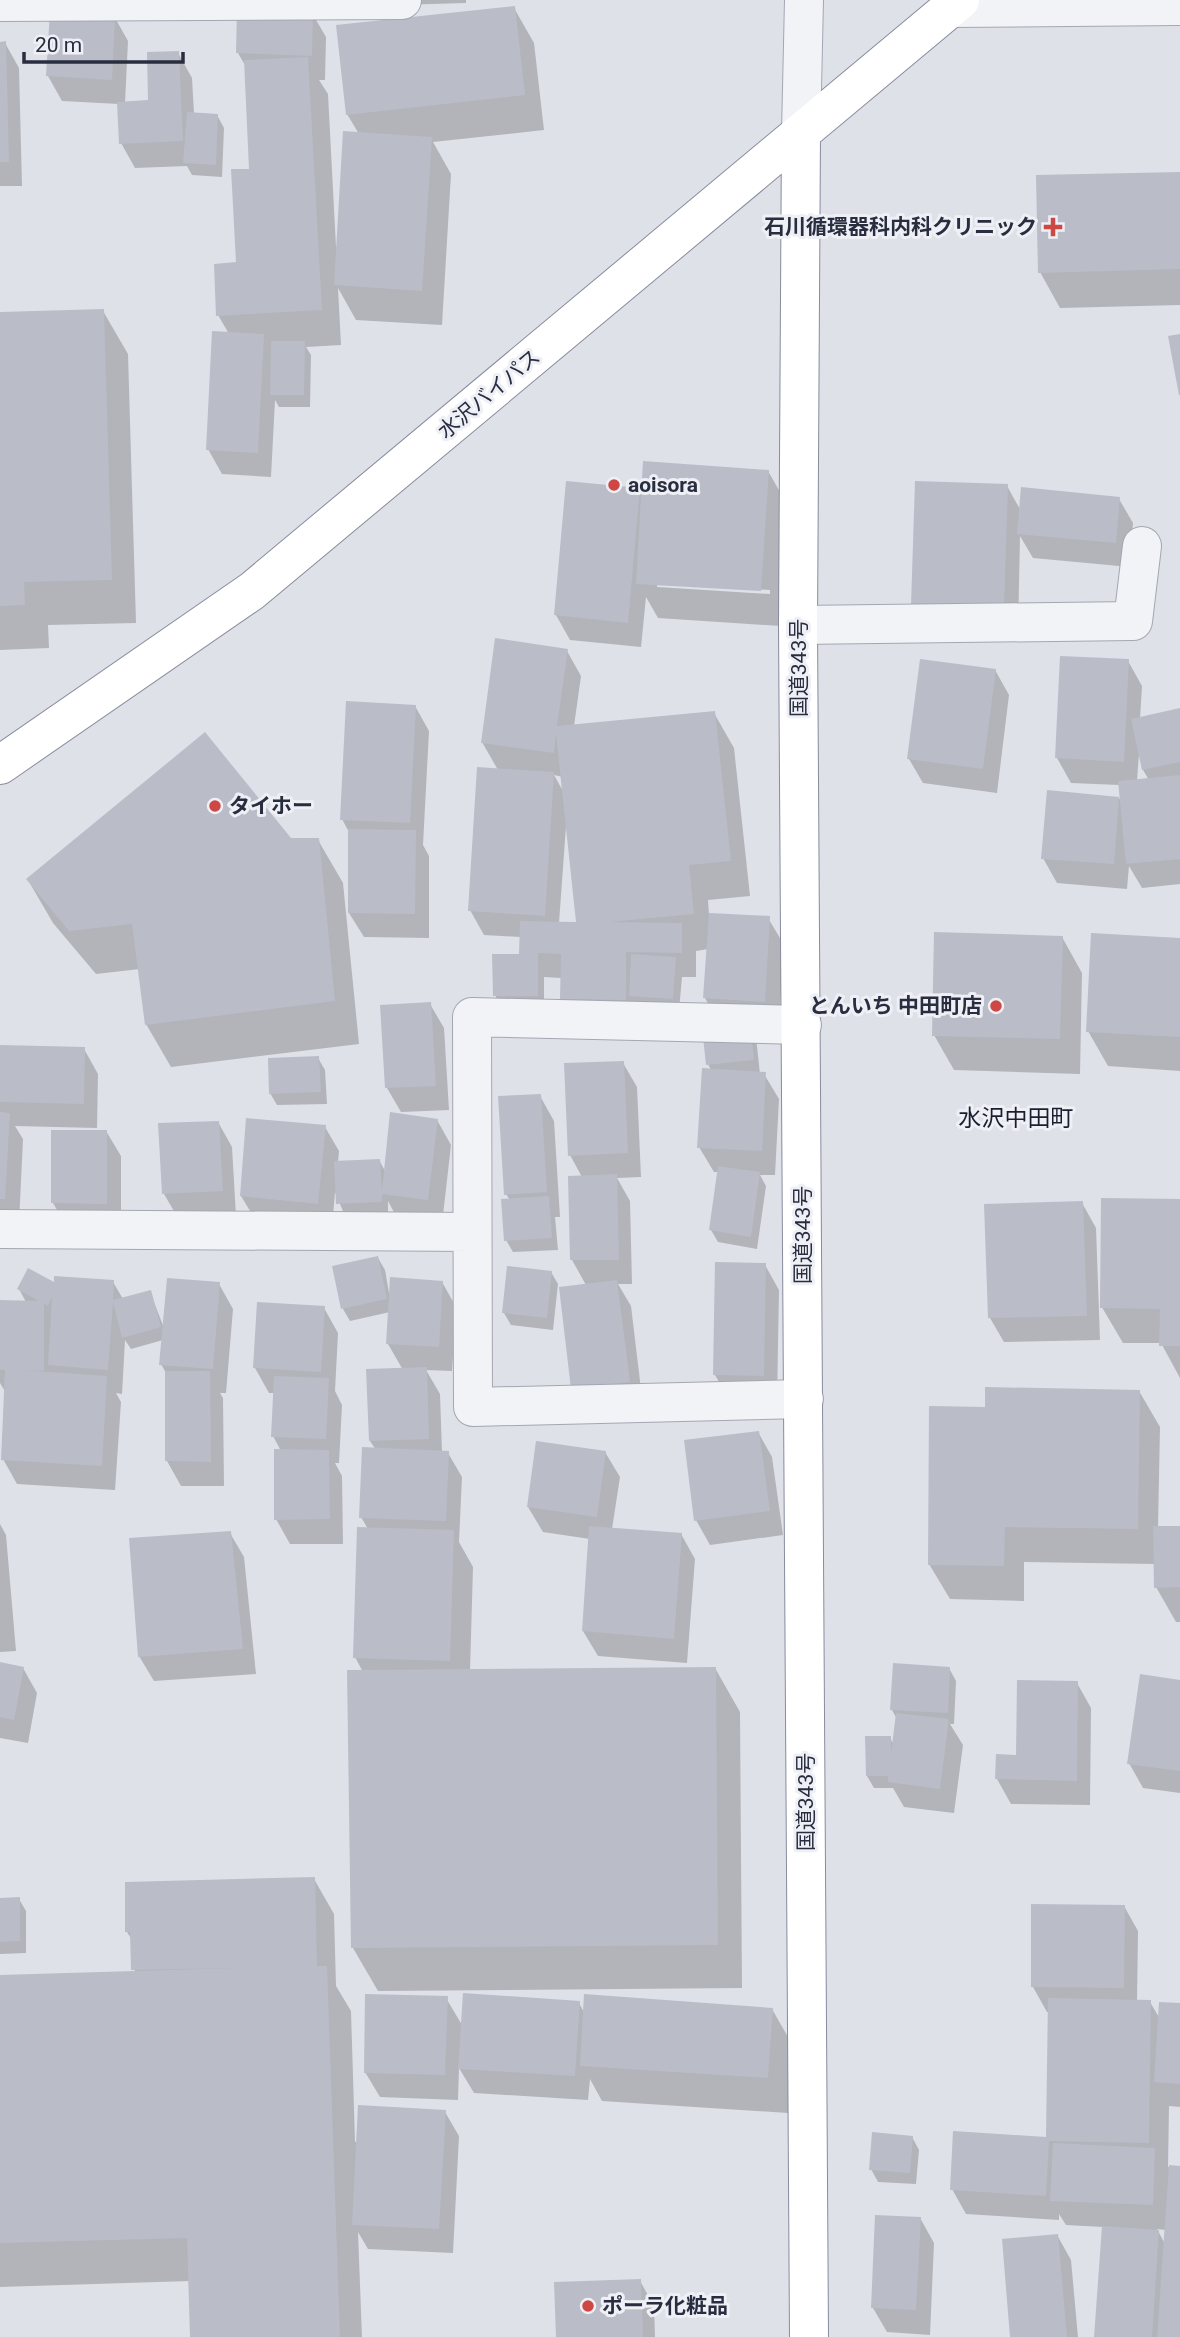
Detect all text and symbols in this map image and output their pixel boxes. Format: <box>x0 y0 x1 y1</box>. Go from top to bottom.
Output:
scale bar <box>24 21 184 65</box>
text: 20 m <box>35 33 82 57</box>
place label: 石川循環器科内科クリニック <box>764 215 1037 239</box>
marker: 石川循環器科内科クリニック <box>1043 217 1063 237</box>
street label: 水沢バイパス <box>433 344 545 444</box>
place label: aoisora <box>628 473 698 497</box>
marker: aoisora <box>606 477 622 493</box>
street label: 国道343号 <box>787 619 811 717</box>
place label: タイホー <box>229 794 313 818</box>
marker: タイホー <box>207 798 223 814</box>
place label: とんいち 中田町店 <box>809 994 982 1018</box>
marker: とんいち 中田町店 <box>988 998 1004 1014</box>
district label: 水沢中田町 <box>959 1105 1074 1132</box>
street label: 国道343号 <box>791 1186 815 1284</box>
street label: 国道343号 <box>794 1753 818 1851</box>
place label: ポーラ化粧品 <box>602 2294 728 2318</box>
marker: ポーラ化粧品 <box>580 2298 596 2314</box>

